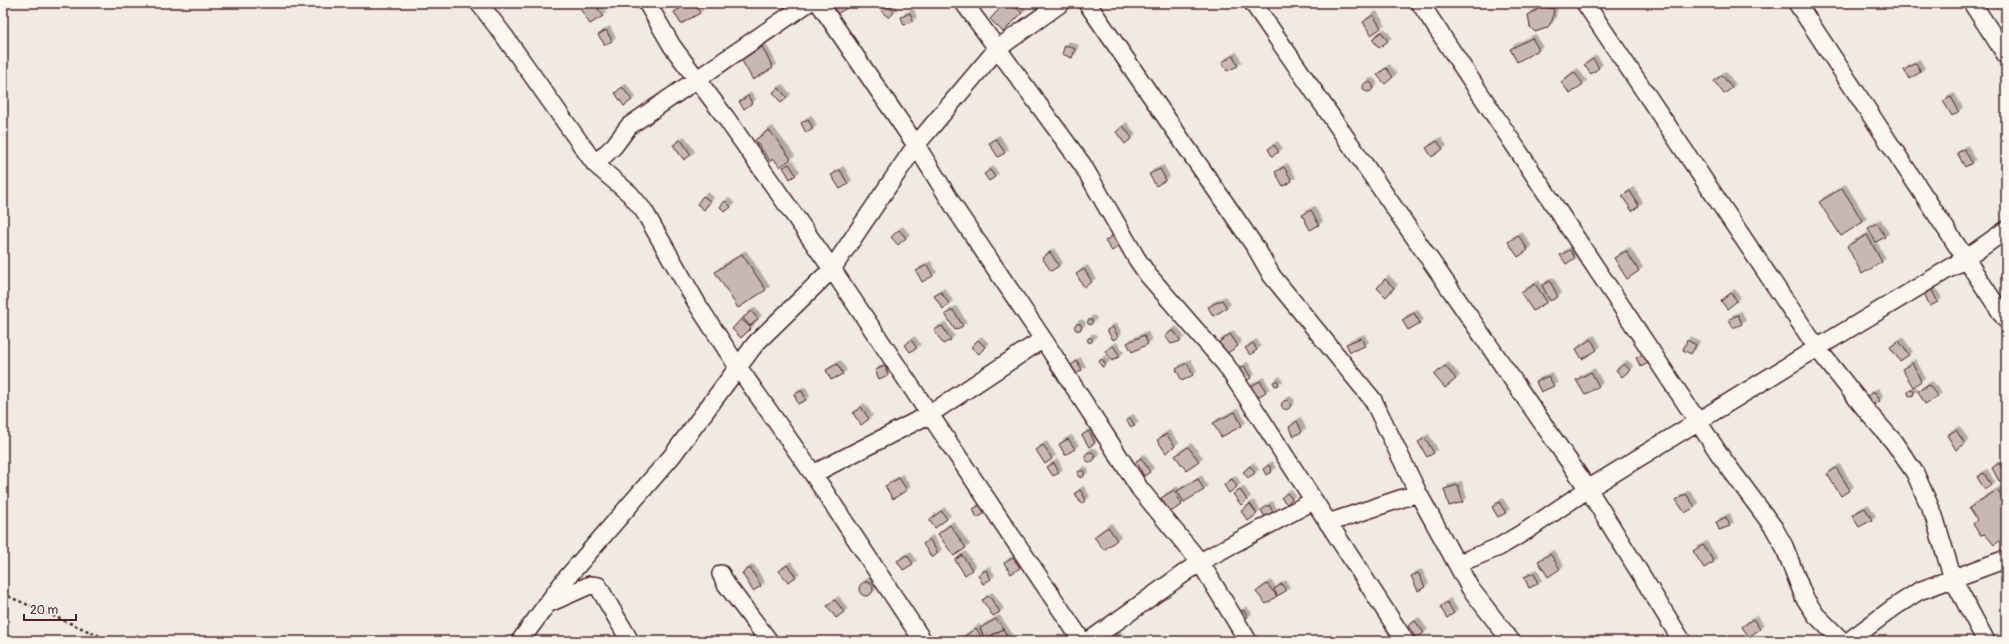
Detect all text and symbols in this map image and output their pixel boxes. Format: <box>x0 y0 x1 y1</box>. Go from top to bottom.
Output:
scale bar <box>24 596 76 622</box>
text: 20 m <box>30 603 59 618</box>

